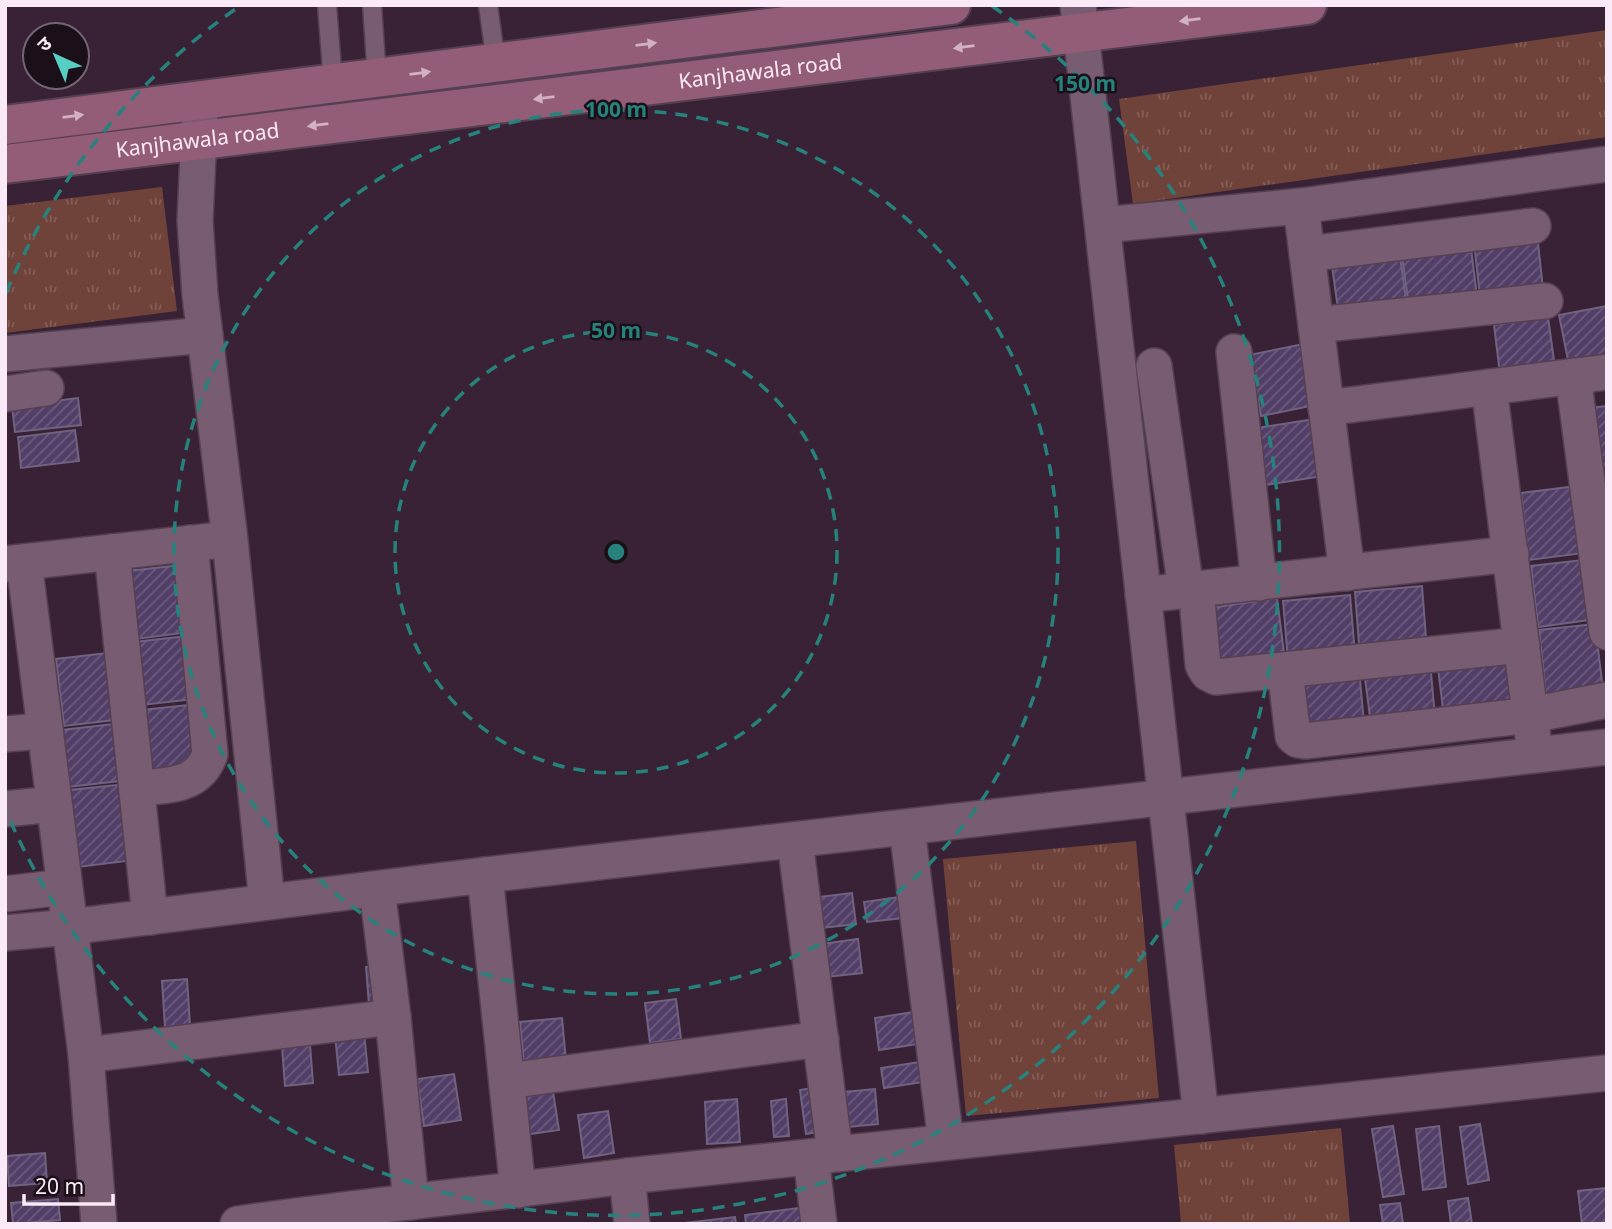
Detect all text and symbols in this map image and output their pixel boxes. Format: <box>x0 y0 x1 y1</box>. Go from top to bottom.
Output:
one-way arrow <box>1179 14 1201 25</box>
north arrow <box>21 21 91 91</box>
text: उ <box>31 30 58 57</box>
one-way arrow <box>635 38 657 49</box>
one-way arrow <box>953 41 975 52</box>
street label: Kanjhawala road <box>677 47 844 95</box>
one-way arrow <box>409 67 431 78</box>
text: 150 m <box>1054 69 1116 97</box>
one-way arrow <box>533 92 555 103</box>
text: 100 m <box>585 95 647 123</box>
one-way arrow <box>62 111 84 122</box>
street label: Kanjhawala road <box>114 116 281 163</box>
one-way arrow <box>307 120 329 131</box>
text: 50 m <box>591 316 641 344</box>
centre of rings <box>604 540 628 564</box>
scale bar <box>24 1162 114 1206</box>
text: 20 m <box>35 1172 84 1200</box>

